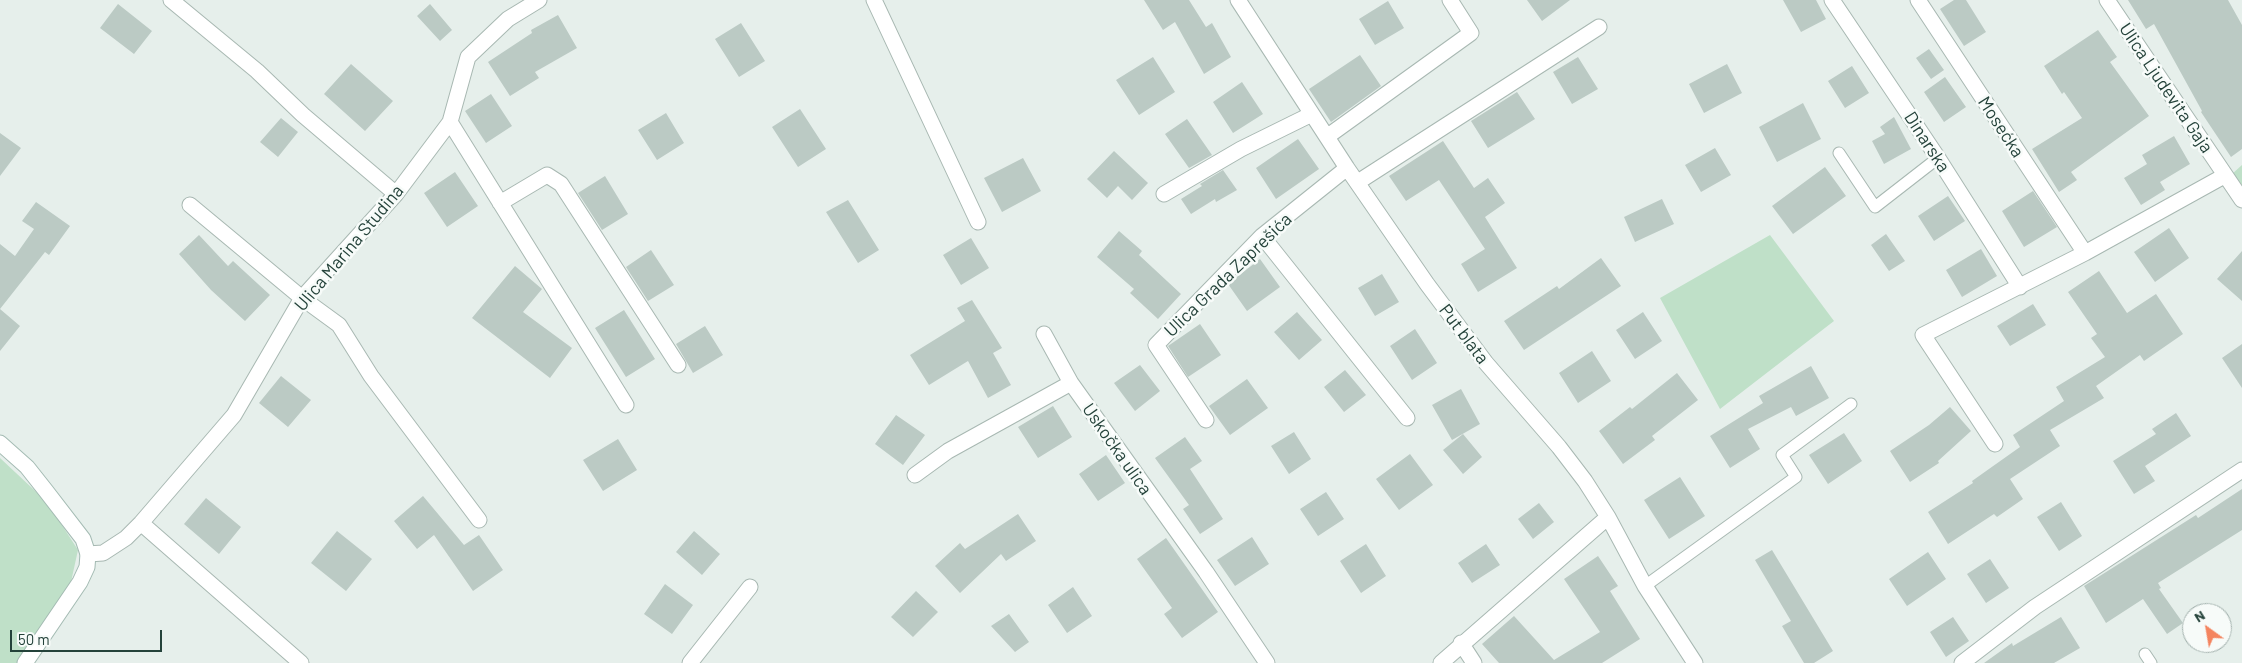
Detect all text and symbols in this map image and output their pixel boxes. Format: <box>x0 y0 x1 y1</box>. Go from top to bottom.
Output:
street label: Ulica Ljudevita Gaja <box>2114 19 2218 157</box>
street label: Mosećka <box>1973 92 2029 162</box>
street label: Dinarska <box>1899 108 1955 176</box>
street label: Ulica Marina Studina <box>290 180 408 316</box>
street label: Ulica Grada Zaprešića <box>1160 209 1296 341</box>
street label: Put blata <box>1435 300 1493 368</box>
street label: Uskočka ulica <box>1078 399 1156 499</box>
north arrow <box>2182 603 2232 653</box>
text: N <box>2191 606 2208 625</box>
scale bar <box>12 620 165 652</box>
text: 50 m <box>18 630 50 648</box>

